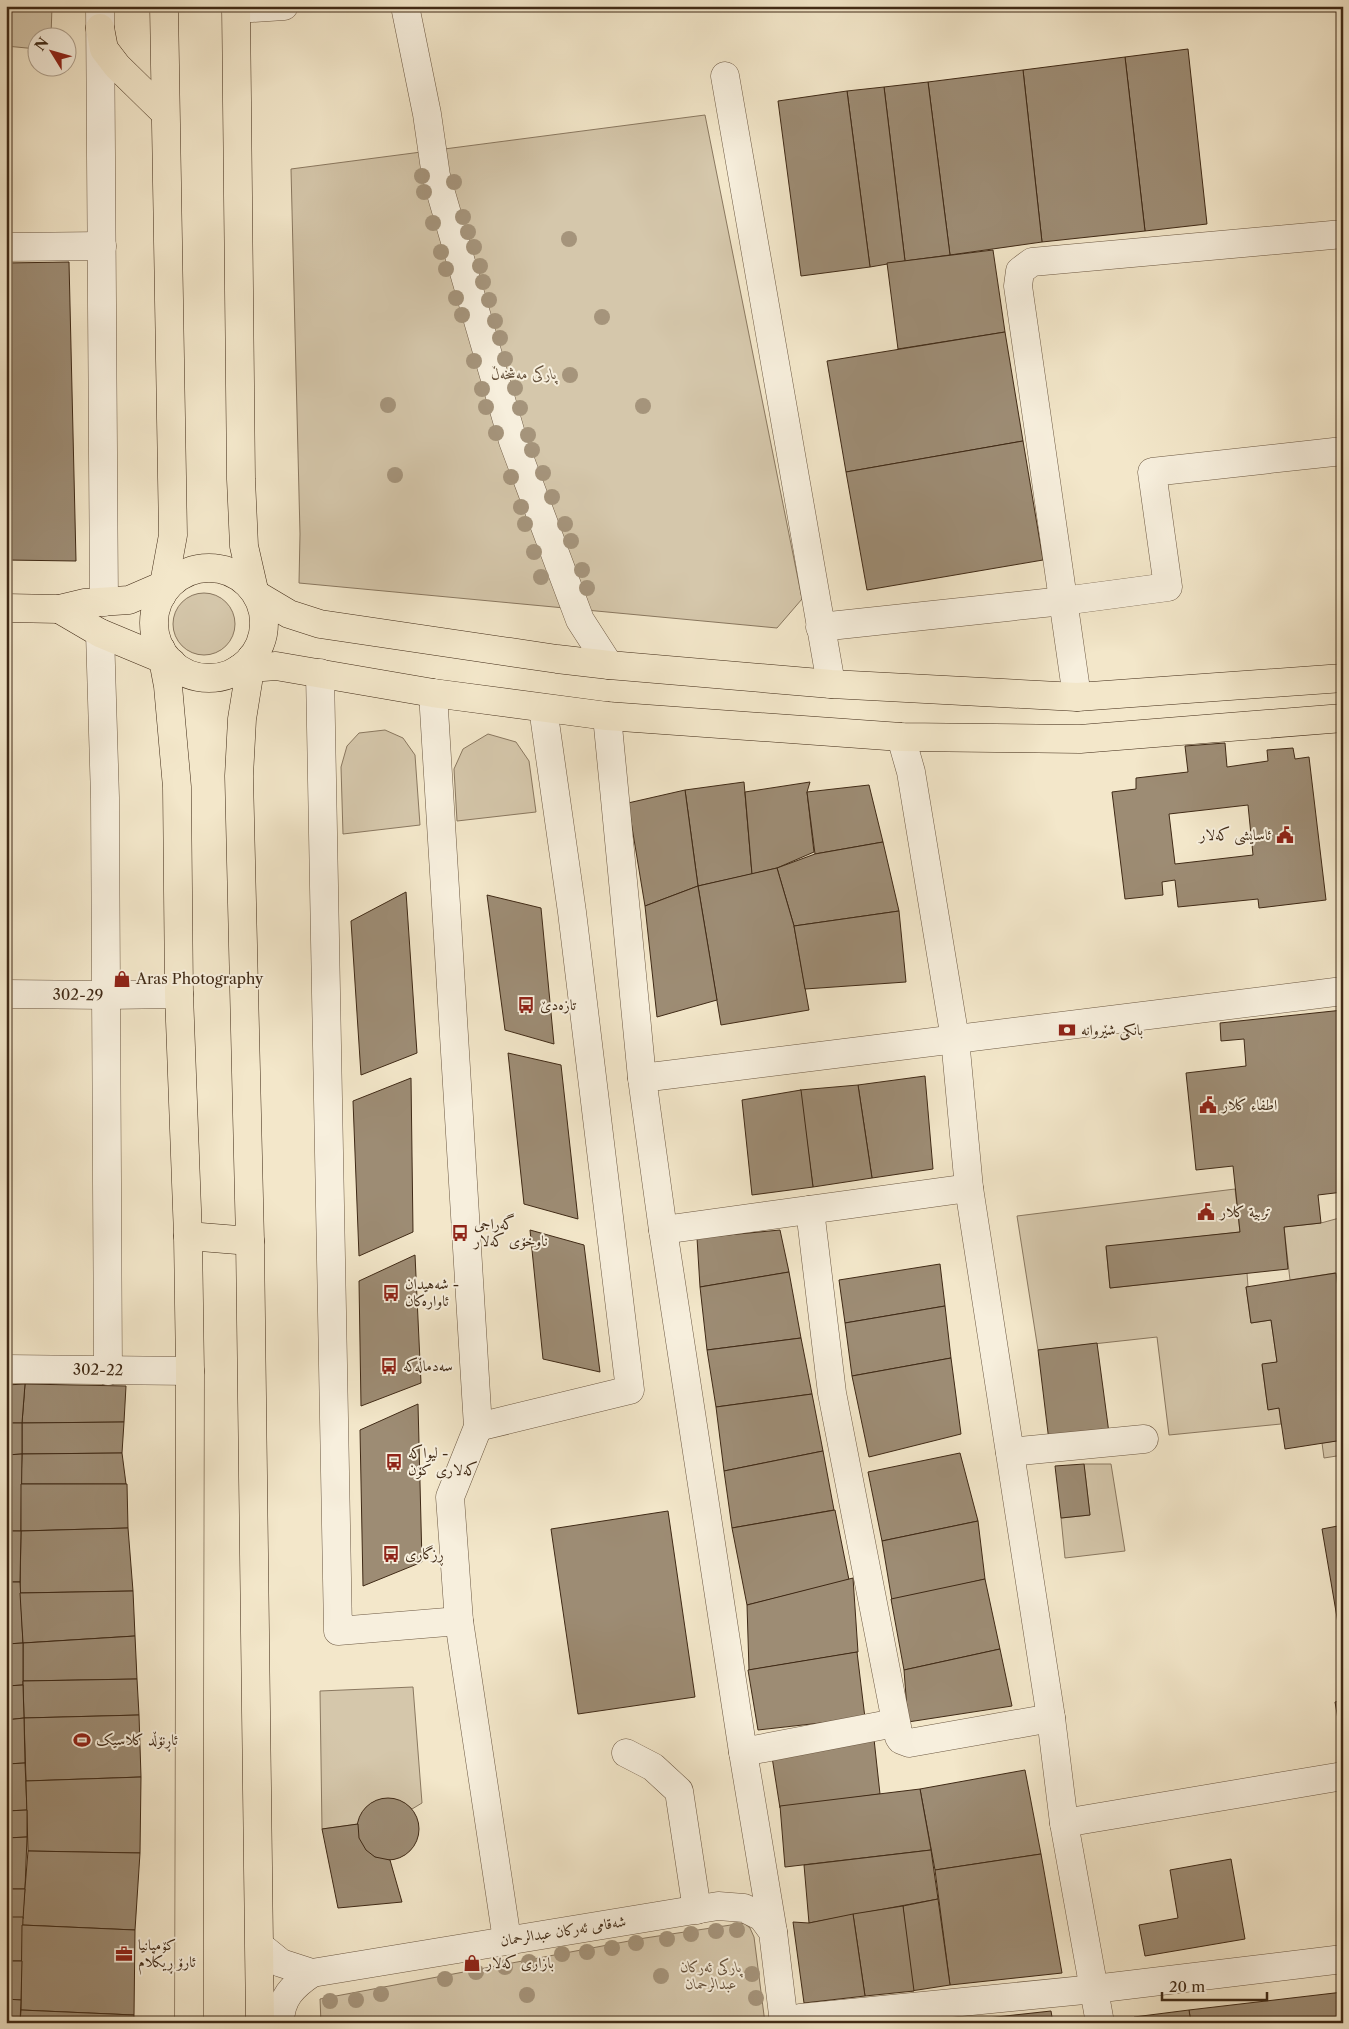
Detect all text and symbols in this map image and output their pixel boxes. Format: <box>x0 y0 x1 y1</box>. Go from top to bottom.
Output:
north arrow <box>28 28 78 78</box>
text: N <box>31 34 52 54</box>
park label: پارکی مەشخەڵ <box>491 364 558 385</box>
place label: ئاسایشی کەلار <box>1197 825 1271 846</box>
public building icon: ئاسایشی کەلار <box>1275 825 1295 845</box>
shop icon: Aras Photography <box>112 969 132 989</box>
place label: Aras Photography <box>135 969 264 988</box>
street label: 302-29 <box>53 985 104 1004</box>
bus stop icon: تازەدێ <box>516 995 536 1015</box>
place label: تازەدێ <box>540 995 576 1014</box>
bank icon: بانکی شێروانە <box>1057 1020 1077 1040</box>
place label: بانکی شێروانە <box>1081 1020 1143 1041</box>
public building icon: اطفاء كلار <box>1198 1095 1218 1115</box>
place label: اطفاء كلار <box>1220 1095 1277 1114</box>
public building icon: تربية كلار <box>1196 1202 1216 1222</box>
place label: تربية كلار <box>1218 1202 1271 1221</box>
place label: گەراجی ناوخۆی کەلار <box>472 1213 548 1250</box>
bus stop icon: گەراجی ناوخۆی کەلار <box>450 1223 470 1243</box>
place label: شەهیدان - ئاوارەکان <box>405 1274 459 1310</box>
bus stop icon: شەهیدان - ئاوارەکان <box>381 1283 401 1303</box>
bus stop icon: سەدماڵەکە <box>379 1356 399 1376</box>
place label: سەدماڵەکە <box>403 1356 453 1375</box>
street label: 302-22 <box>73 1360 123 1379</box>
place label: لیواکە - کەلاری کۆن <box>408 1443 478 1479</box>
bus stop icon: لیواکە - کەلاری کۆن <box>384 1452 404 1472</box>
bus stop icon: ڕزگاری <box>381 1544 401 1564</box>
place label: ڕزگاری <box>405 1544 444 1566</box>
sports icon: ئاڕنۆڵد کلاسیک <box>72 1730 92 1750</box>
place label: ئاڕنۆڵد کلاسیک <box>96 1730 178 1752</box>
street label: شەقامی ئەرکان عبدالرحمان <box>499 1911 627 1950</box>
place label: کۆمپانیا ئارۆ ڕیکلام <box>138 1935 196 1975</box>
office icon: کۆمپانیا ئارۆ ڕیکلام <box>114 1944 134 1964</box>
shop icon: بازاری کەلار <box>462 1953 482 1973</box>
place label: بازاری کەلار <box>484 1953 554 1972</box>
park label: پارکی ئەرکان عبدالرحمان <box>680 1957 743 1993</box>
scale bar <box>1162 1969 1266 2001</box>
text: 20 m <box>1169 1977 1205 1996</box>

